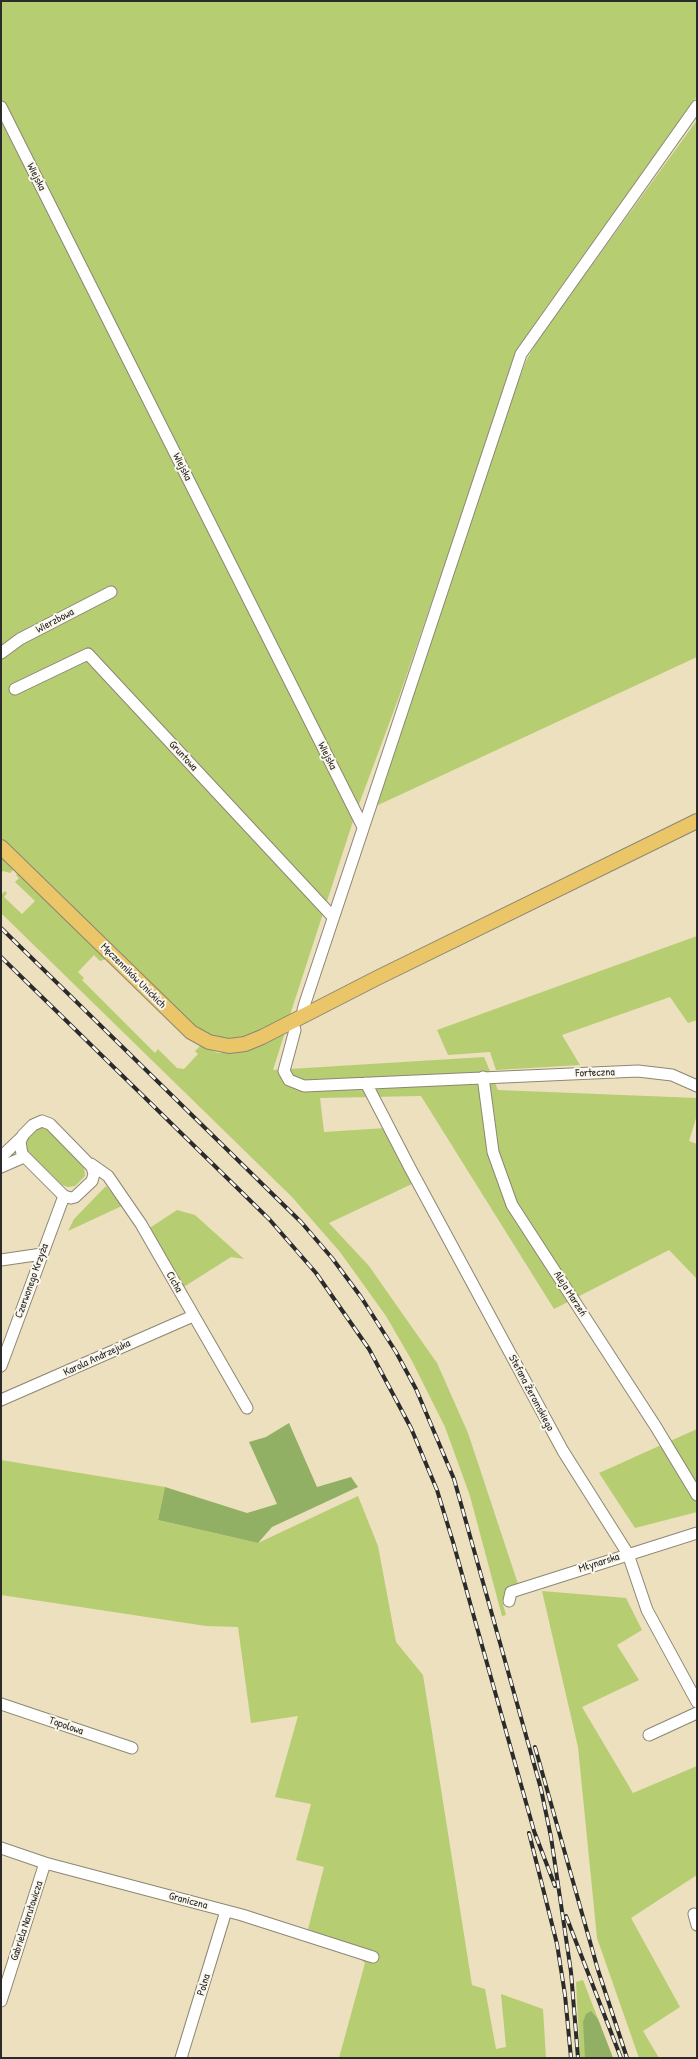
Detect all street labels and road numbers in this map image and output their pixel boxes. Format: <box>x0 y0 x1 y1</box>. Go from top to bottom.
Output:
street label: Wiejska <box>23 161 49 193</box>
street label: Wiejska <box>169 451 195 483</box>
street label: Wierzbowa <box>34 606 76 636</box>
street label: Gruntowa <box>166 738 200 774</box>
street label: Wiejska <box>314 740 340 772</box>
street label: Męczenników Unickich <box>98 941 168 1011</box>
street label: Forteczna <box>575 1066 615 1080</box>
street label: Czerwonego Krzyża <box>12 1242 52 1320</box>
street label: Cicha <box>163 1269 185 1295</box>
street label: Aleja Marzeń <box>551 1269 589 1319</box>
street label: Karola Andrzejuka <box>61 1337 133 1379</box>
street label: Stefana Żeromskiego <box>505 1353 557 1433</box>
street label: Młynarska <box>577 1550 621 1576</box>
street label: Topolowa <box>47 1714 85 1738</box>
street label: Gabriela Narutowicza <box>8 1880 46 1962</box>
street label: Graniczna <box>167 1890 209 1912</box>
street label: Polna <box>194 1973 214 1997</box>

